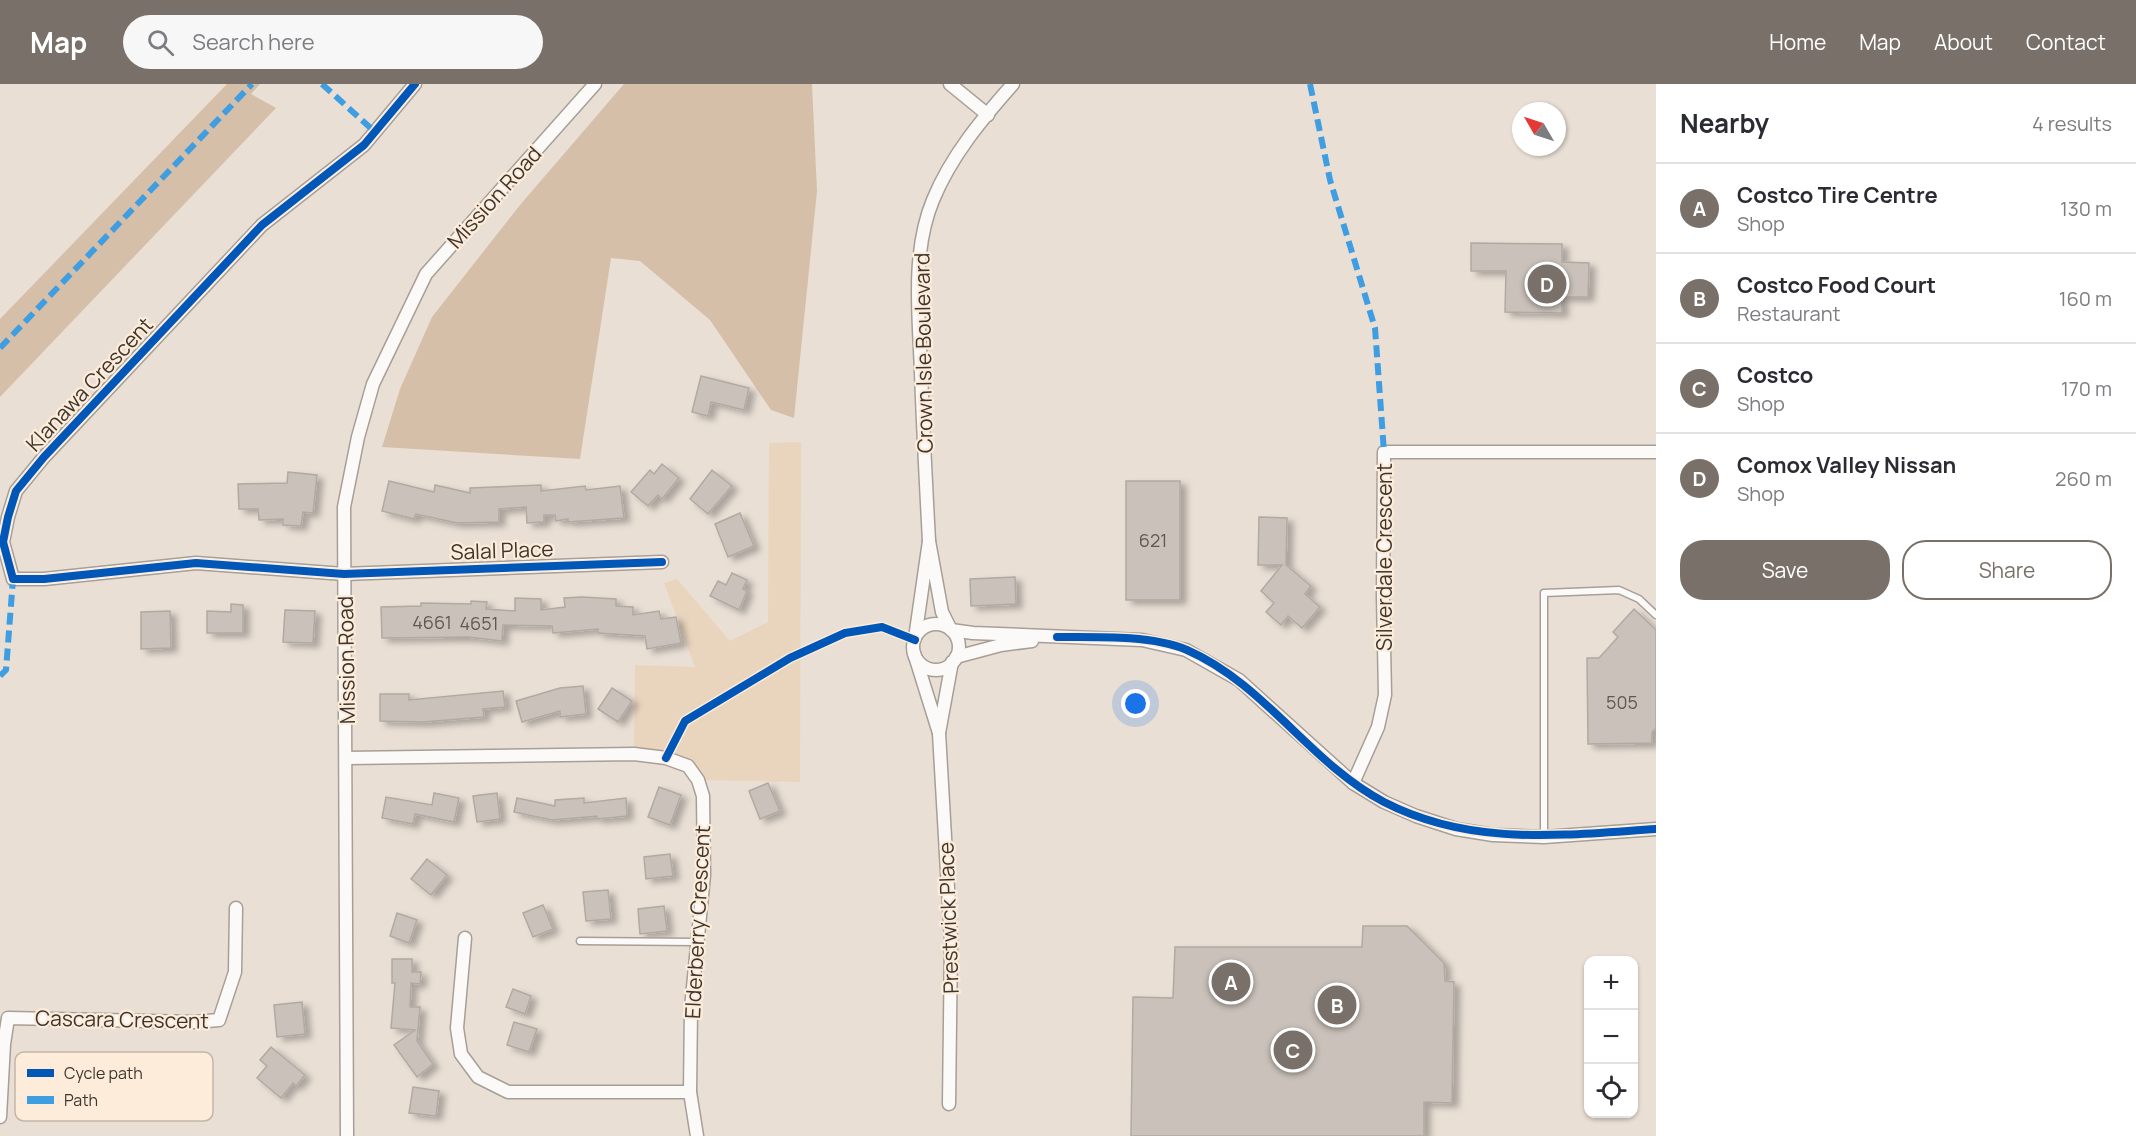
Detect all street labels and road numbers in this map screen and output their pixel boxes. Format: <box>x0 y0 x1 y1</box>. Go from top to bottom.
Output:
street label: Mission Road <box>441 140 547 254</box>
street label: Crown Isle Boulevard <box>907 253 939 453</box>
street label: Klanawa Crescent <box>19 311 159 457</box>
street label: Silverdale Crescent <box>1370 463 1398 651</box>
street label: Salal Place <box>450 534 554 566</box>
street label: Mission Road <box>331 596 361 724</box>
street label: Elderberry Crescent <box>678 824 716 1020</box>
street label: Prestwick Place <box>931 842 965 994</box>
street label: Cascara Crescent <box>35 1003 209 1035</box>

